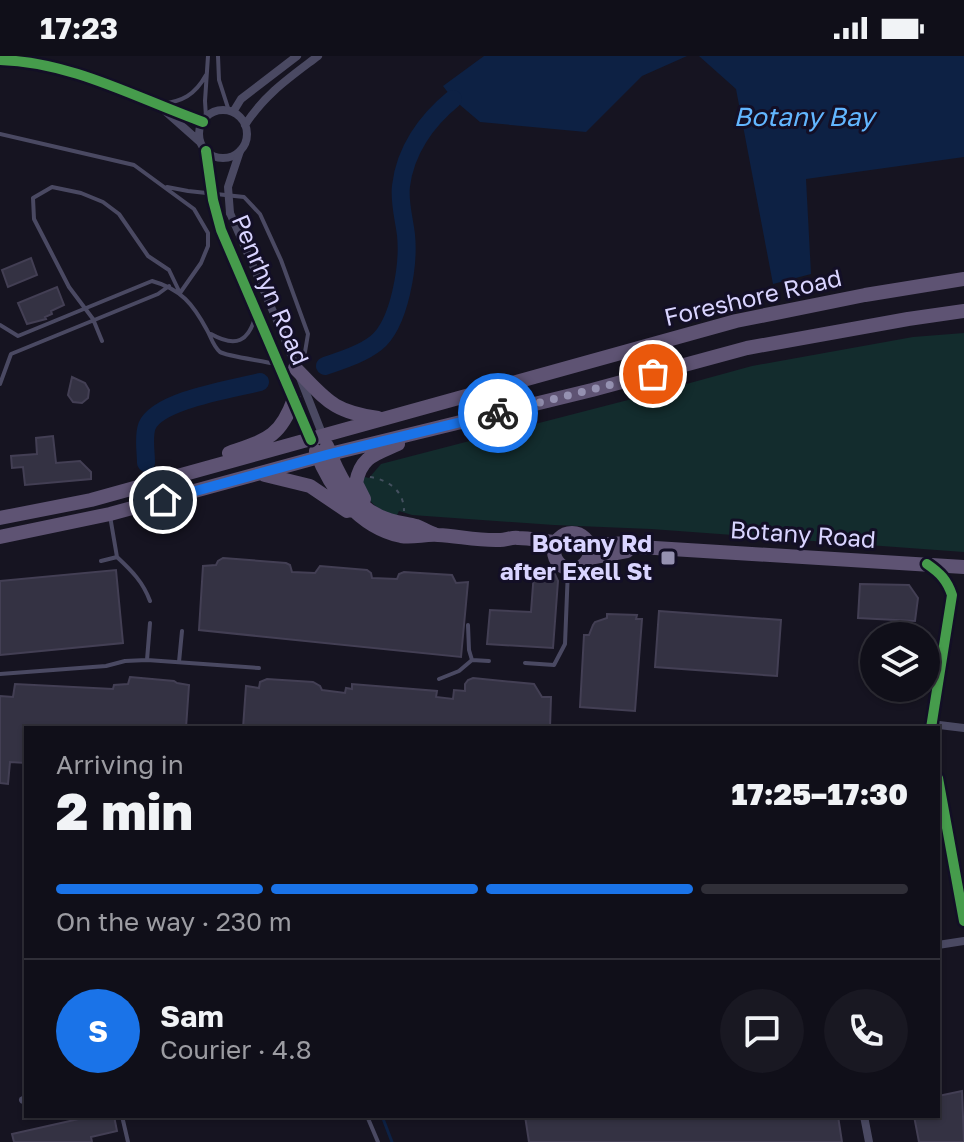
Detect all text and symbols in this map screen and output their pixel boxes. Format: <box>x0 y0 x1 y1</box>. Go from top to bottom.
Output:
text: 17:23 <box>40 10 118 46</box>
water label: Botany Bay <box>734 101 878 132</box>
street label: Penrhyn Road <box>227 210 316 369</box>
street label: Foreshore Road <box>661 262 844 331</box>
pin <box>619 340 687 408</box>
icon: bag <box>631 352 675 396</box>
courier <box>458 373 538 453</box>
icon: bike <box>476 391 520 435</box>
pin <box>129 466 197 534</box>
icon: home <box>141 478 185 522</box>
street label: Botany Road <box>729 514 877 553</box>
place label: Botany Rd after Exell St <box>500 528 652 585</box>
marker: Botany Rd after Exell St <box>659 549 677 567</box>
map controls <box>860 622 940 702</box>
button: layers <box>860 622 940 702</box>
text: Arriving in <box>56 749 184 780</box>
text: 17:25–17:30 <box>731 776 908 812</box>
text: 2 min <box>56 779 193 841</box>
text: On the way · 230 m <box>56 906 292 937</box>
button: chat <box>720 989 804 1073</box>
button: phone <box>824 989 908 1073</box>
text: Sam <box>160 998 224 1034</box>
text: S <box>88 1013 108 1049</box>
text: Courier · 4.8 <box>160 1034 312 1065</box>

